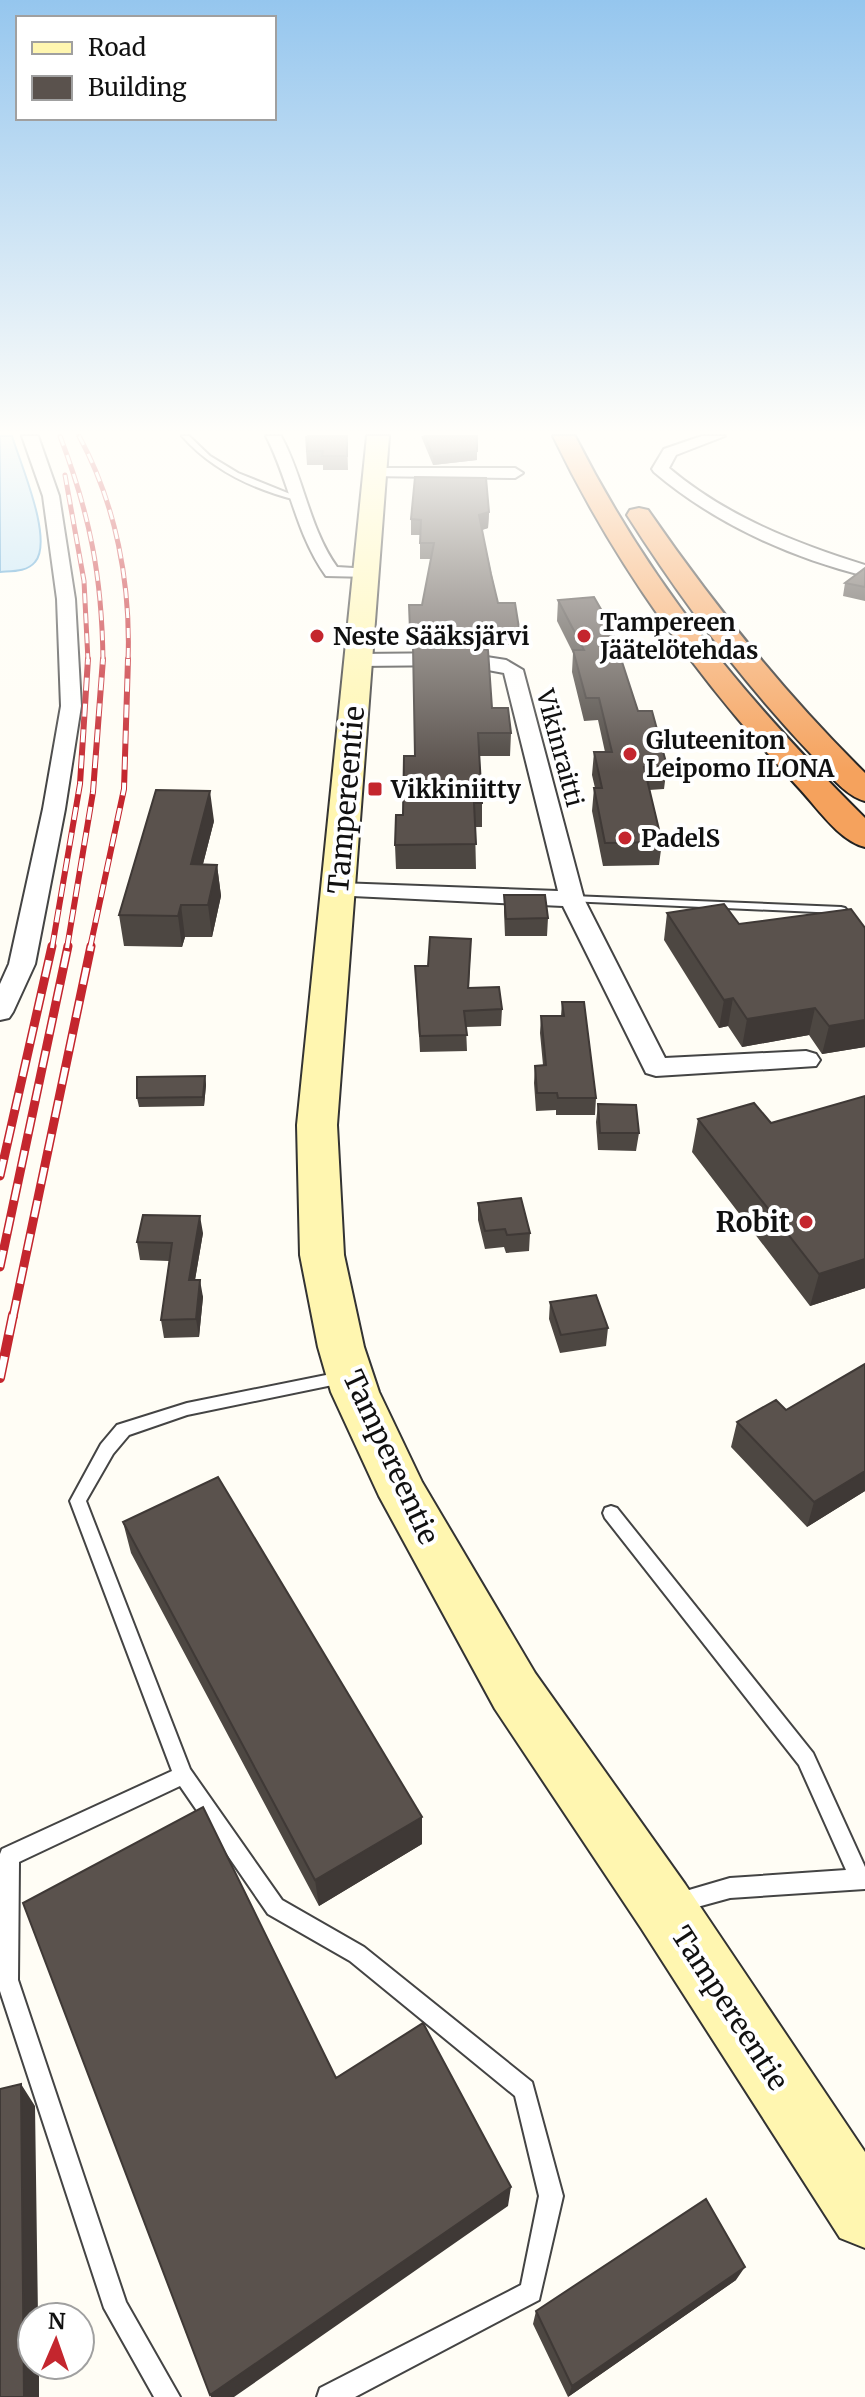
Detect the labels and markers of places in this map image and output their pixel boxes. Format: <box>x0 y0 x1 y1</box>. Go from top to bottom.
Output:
place label: Tampereen Jäätelötehdas <box>599 607 758 666</box>
place label: Neste Sääksjärvi <box>333 621 530 652</box>
marker: Neste Sääksjärvi <box>308 627 326 645</box>
marker: Tampereen Jäätelötehdas <box>575 627 593 645</box>
place label: Gluteeniton Leipomo ILONA <box>646 725 835 784</box>
marker: Gluteeniton Leipomo ILONA <box>621 745 639 763</box>
place label: Vikkiniitty <box>390 774 522 805</box>
marker: Vikkiniitty <box>366 780 384 798</box>
place label: PadelS <box>641 823 720 854</box>
marker: PadelS <box>616 829 634 847</box>
place label: Robit <box>716 1204 790 1240</box>
marker: Robit <box>797 1213 815 1231</box>

